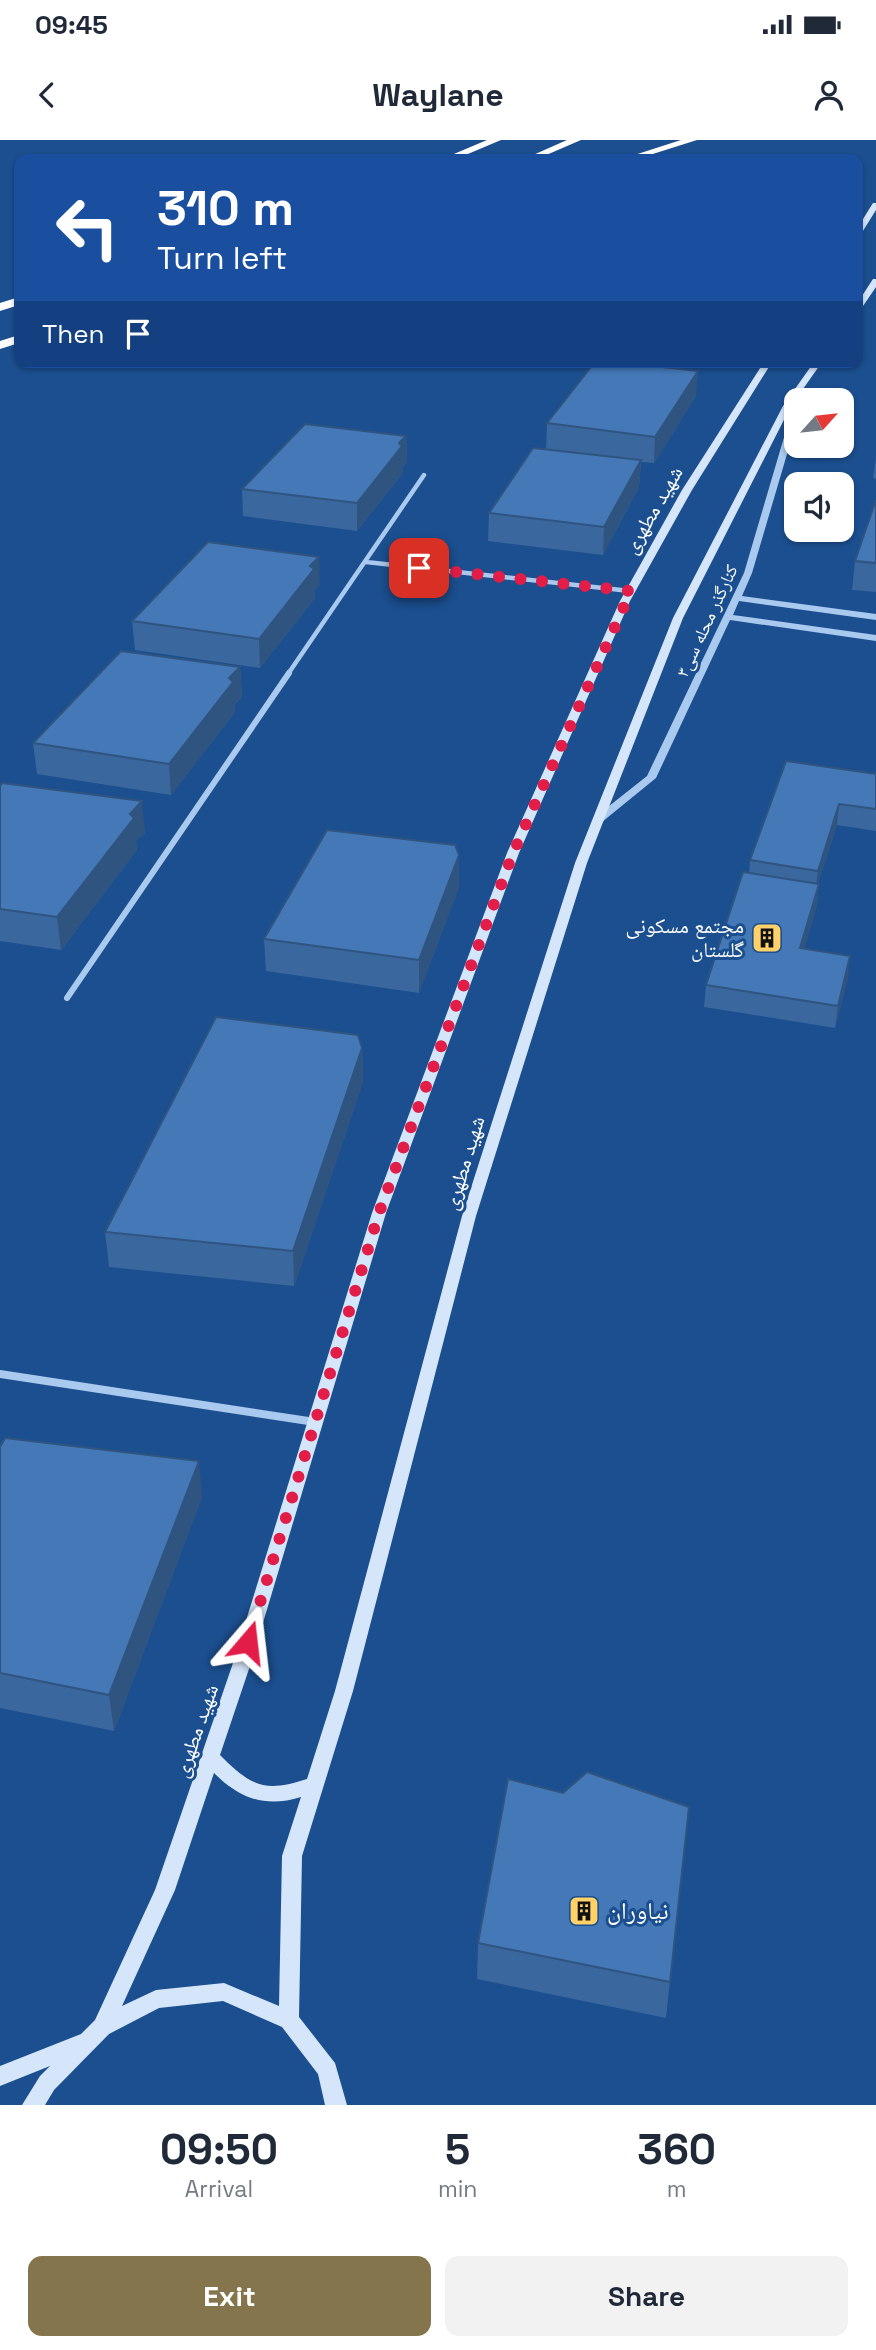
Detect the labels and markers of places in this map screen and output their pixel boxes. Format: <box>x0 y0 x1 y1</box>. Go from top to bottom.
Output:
pin <box>389 538 449 598</box>
place label: مجتمع مسکونی گلستان <box>626 912 744 963</box>
building icon: مجتمع مسکونی گلستان <box>750 921 784 955</box>
building icon: نیاوران <box>567 1894 601 1928</box>
place label: نیاوران <box>607 1895 669 1926</box>

